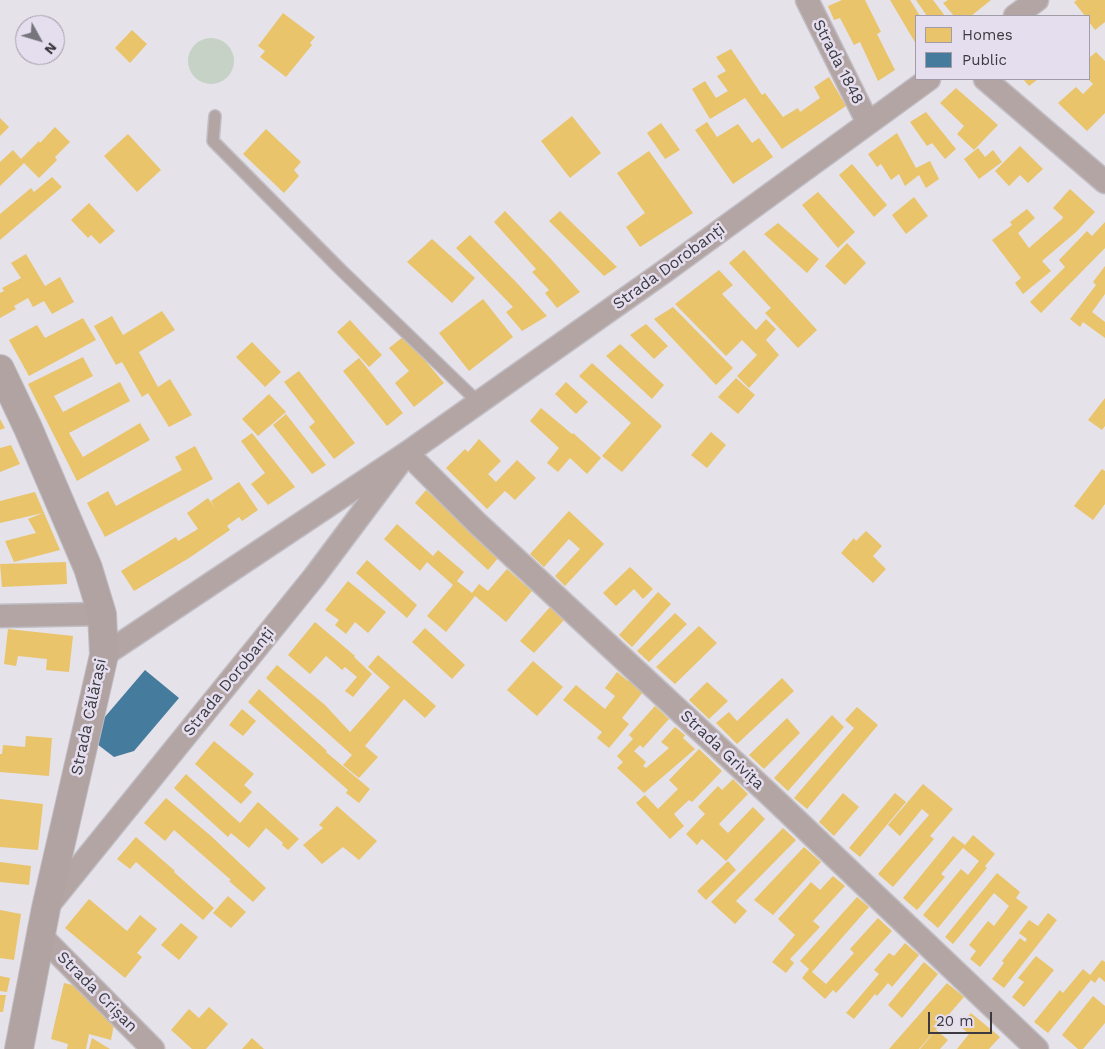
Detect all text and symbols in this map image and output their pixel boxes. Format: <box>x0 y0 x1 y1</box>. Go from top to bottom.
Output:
north arrow <box>15 15 65 65</box>
legend <box>915 15 1090 80</box>
street label: Strada 1848 <box>808 16 868 108</box>
text: Homes <box>962 26 1013 44</box>
text: N <box>41 40 60 58</box>
text: Public <box>962 51 1007 69</box>
street label: Strada Dorobanți <box>609 220 729 314</box>
street label: Strada Dorobanți <box>179 624 279 740</box>
street label: Strada Călărași <box>67 657 111 777</box>
street label: Strada Grivița <box>676 706 768 794</box>
street label: Strada Crișan <box>53 948 141 1036</box>
scale bar <box>930 1002 994 1034</box>
text: 20 m <box>936 1012 974 1030</box>

